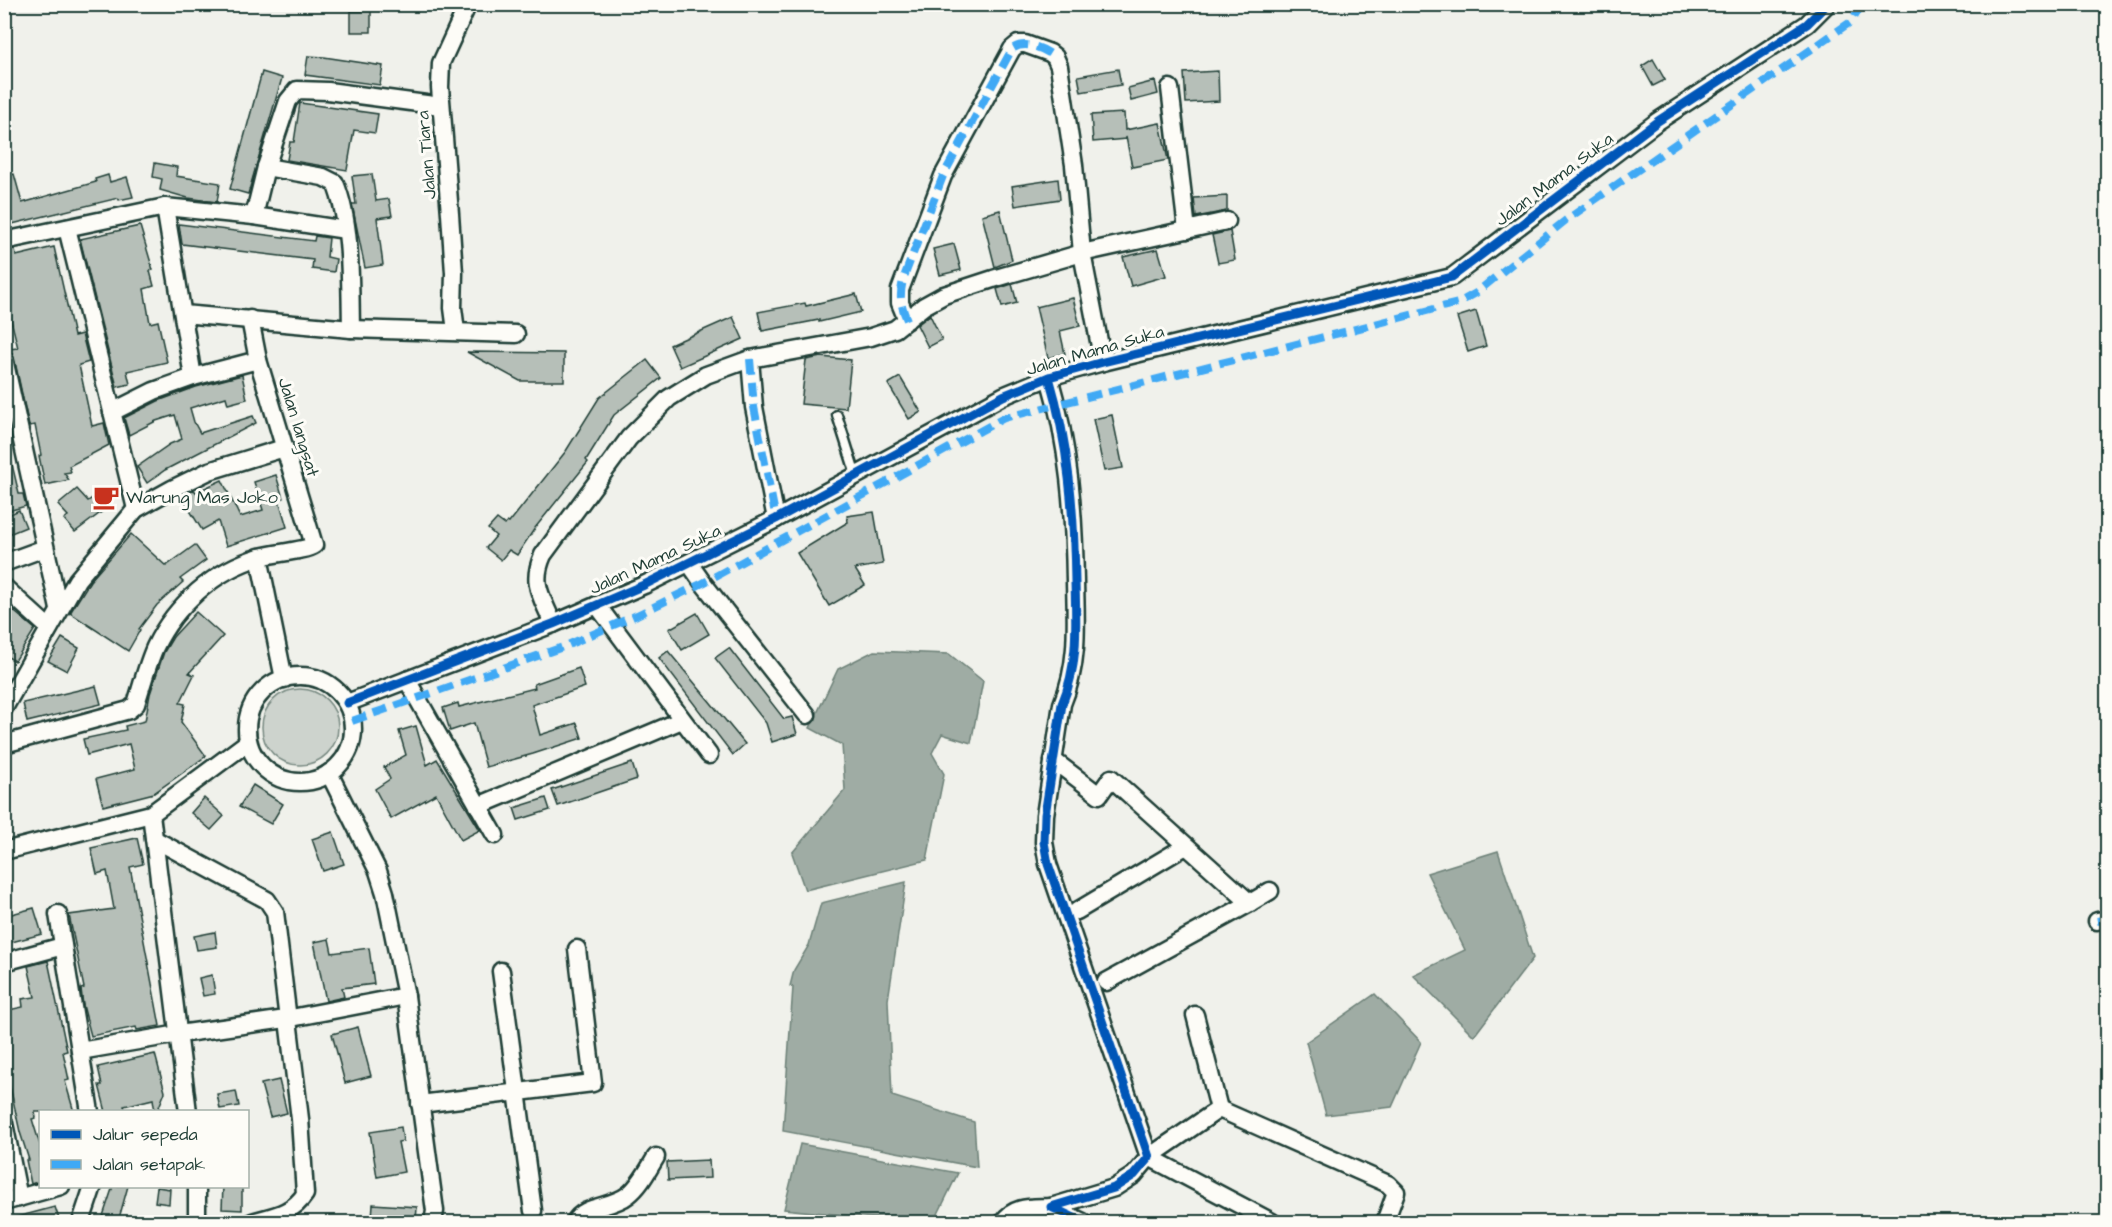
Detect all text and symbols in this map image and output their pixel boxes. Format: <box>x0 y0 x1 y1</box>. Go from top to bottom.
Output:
street label: Jalan Tiara <box>410 109 443 200</box>
street label: Jalan Mama Suka <box>1490 127 1619 232</box>
street label: Jalan Mama Suka <box>1023 319 1167 382</box>
street label: Jalan langsat <box>271 374 326 481</box>
cafe icon: Warung Mas Joko <box>91 482 121 512</box>
place label: Warung Mas Joko <box>126 485 278 511</box>
street label: Jalan Mama Suka <box>585 518 725 601</box>
legend <box>39 1110 249 1188</box>
text: Jalur sepeda <box>93 1122 198 1147</box>
text: Jalan setapak <box>93 1152 205 1177</box>

